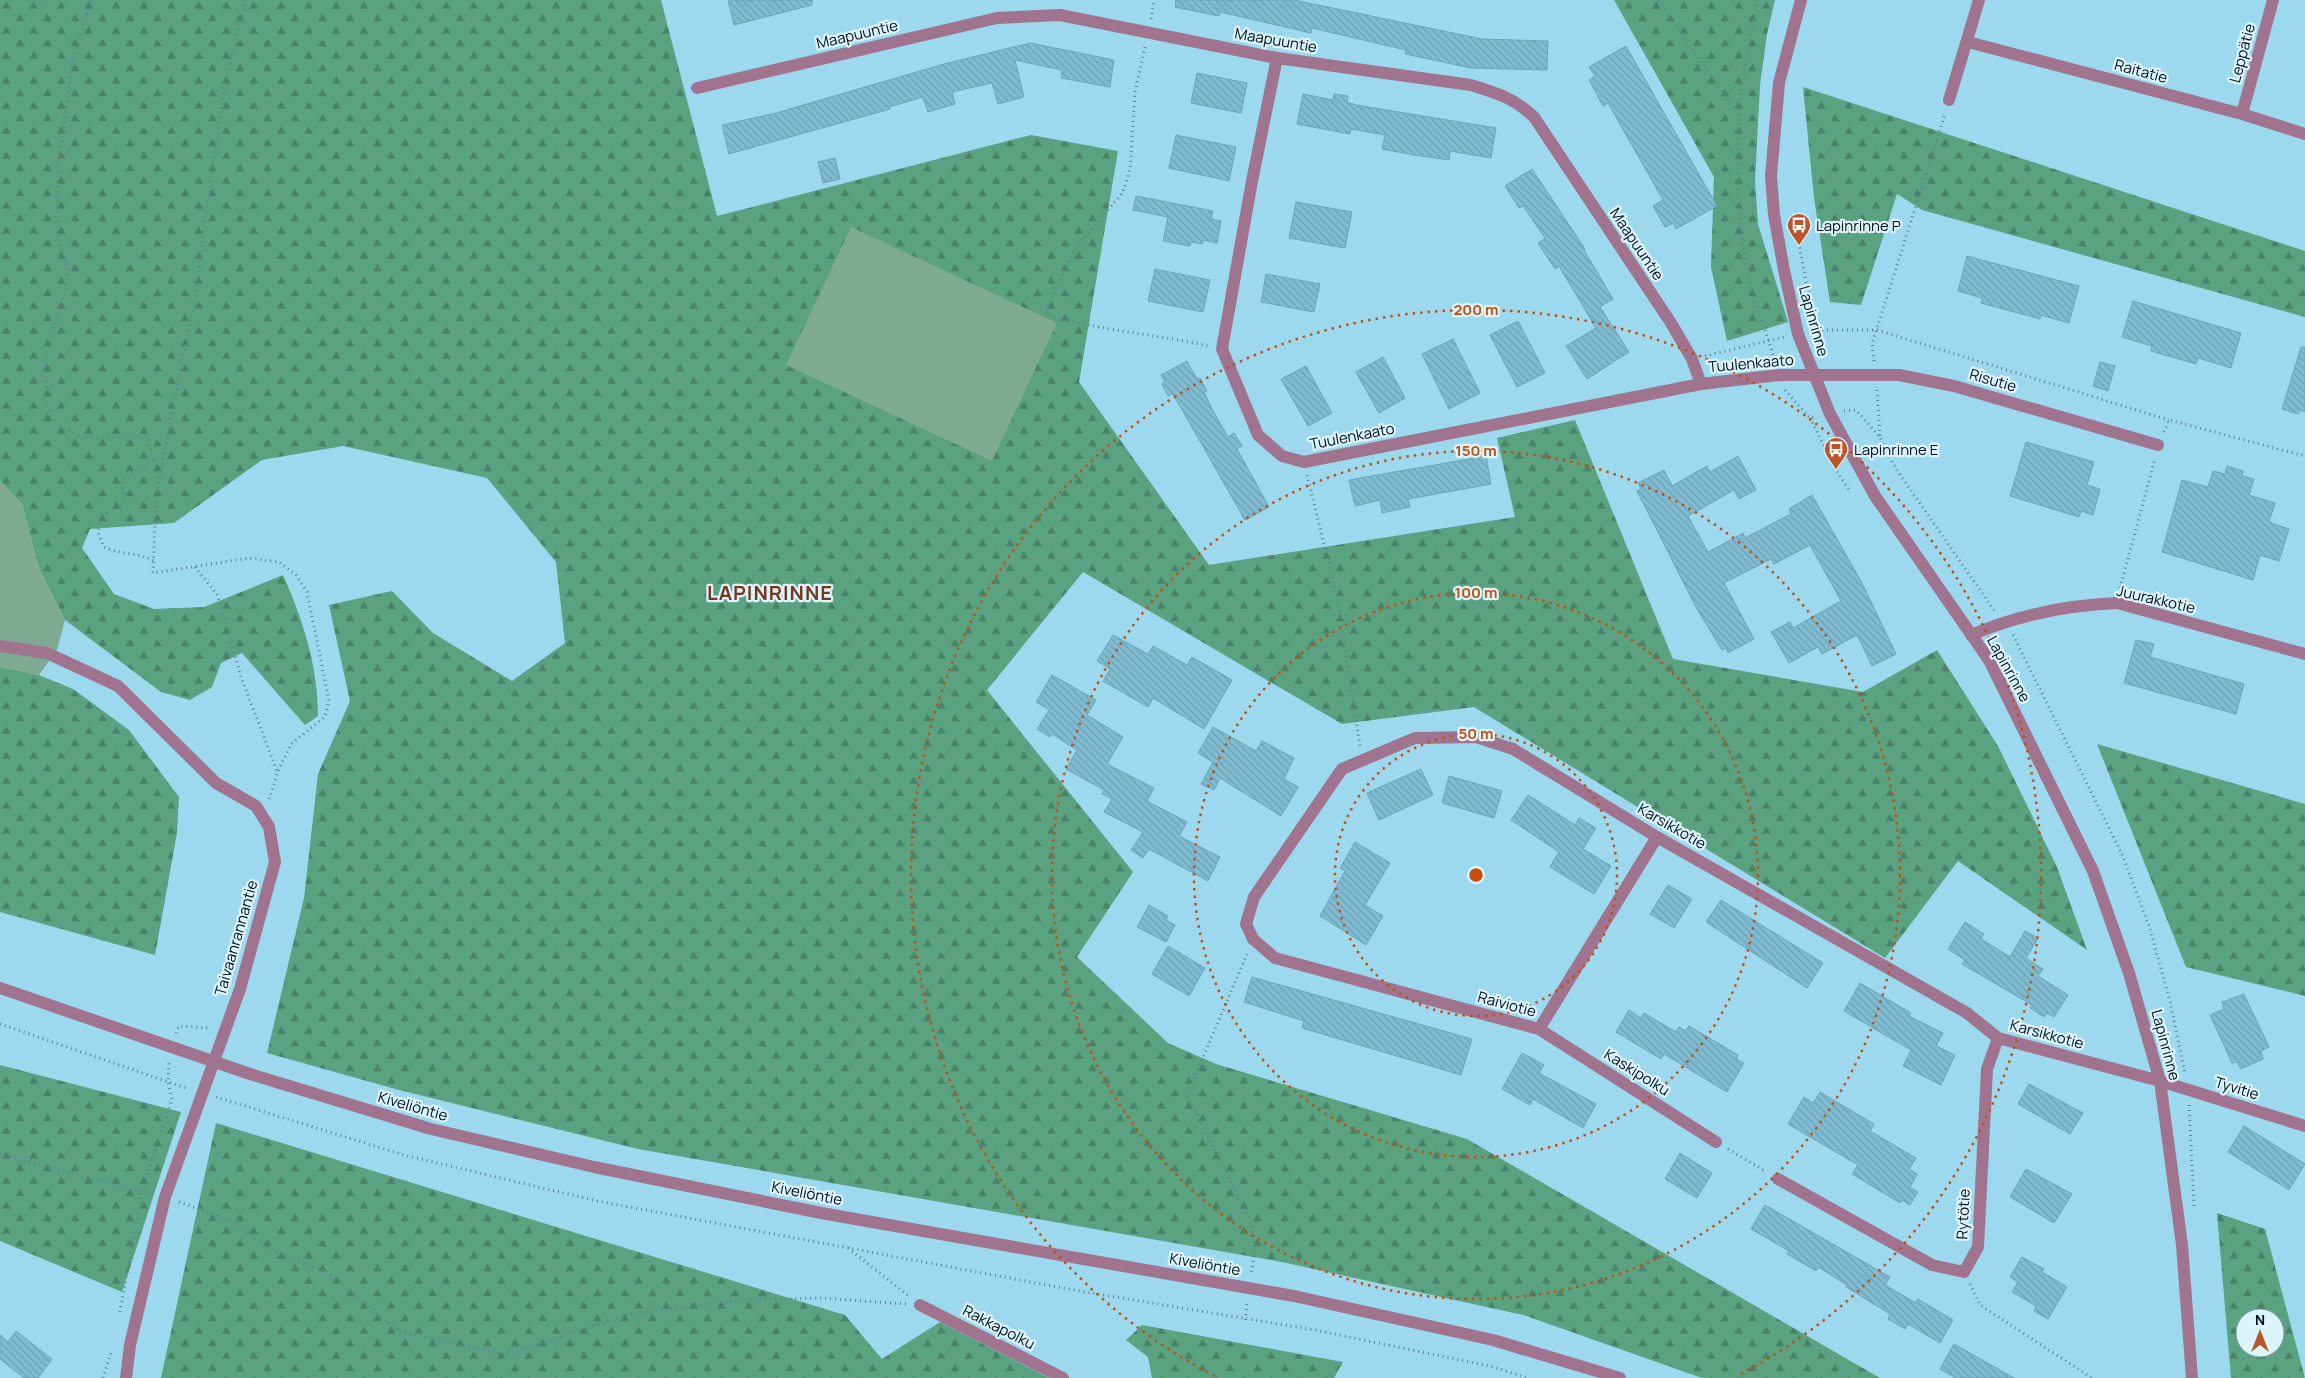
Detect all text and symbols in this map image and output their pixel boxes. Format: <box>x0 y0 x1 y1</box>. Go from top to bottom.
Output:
street label: Maapuuntie <box>814 14 900 54</box>
street label: Leppätie <box>2224 21 2260 85</box>
street label: Maapuuntie <box>1233 22 1319 58</box>
street label: Raitatie <box>2112 54 2170 88</box>
street label: Maapuuntie <box>1605 204 1669 285</box>
bus stop icon: Lapinrinne P <box>1786 212 1812 246</box>
place label: Lapinrinne P <box>1816 215 1901 236</box>
street label: Lapinrinne <box>1794 283 1834 359</box>
text: 200 m <box>1453 299 1499 320</box>
street label: Tuulenkaato <box>1707 349 1795 377</box>
street label: Risutie <box>1967 363 2019 397</box>
street label: Tuulenkaato <box>1308 417 1396 454</box>
bus stop icon: Lapinrinne E <box>1823 436 1849 470</box>
place label: Lapinrinne E <box>1854 439 1938 460</box>
text: 150 m <box>1455 440 1497 461</box>
district label: LAPINRINNE <box>707 579 833 606</box>
street label: Juurakkotie <box>2115 580 2198 618</box>
text: 100 m <box>1455 582 1497 603</box>
street label: Lapinrinne <box>1982 632 2036 706</box>
text: 50 m <box>1458 723 1494 744</box>
street label: Karsikkotie <box>1634 798 1710 854</box>
centre of rings <box>1467 866 1485 884</box>
street label: Taivaanrannantie <box>209 878 263 998</box>
street label: Raiviotie <box>1476 986 1539 1022</box>
street label: Lapinrinne <box>2146 1007 2186 1083</box>
street label: Karsikkotie <box>2008 1014 2086 1054</box>
street label: Kaskipolku <box>1600 1044 1674 1100</box>
street label: Tyvitie <box>2212 1071 2262 1105</box>
street label: Kiveliöntie <box>376 1086 451 1126</box>
street label: Kiveliöntie <box>770 1176 844 1210</box>
street label: Rytötie <box>1951 1188 1975 1240</box>
street label: Kiveliöntie <box>1168 1247 1242 1281</box>
street label: Rakkapolku <box>959 1300 1039 1354</box>
north arrow <box>2235 1308 2285 1358</box>
text: N <box>2255 1310 2265 1329</box>

